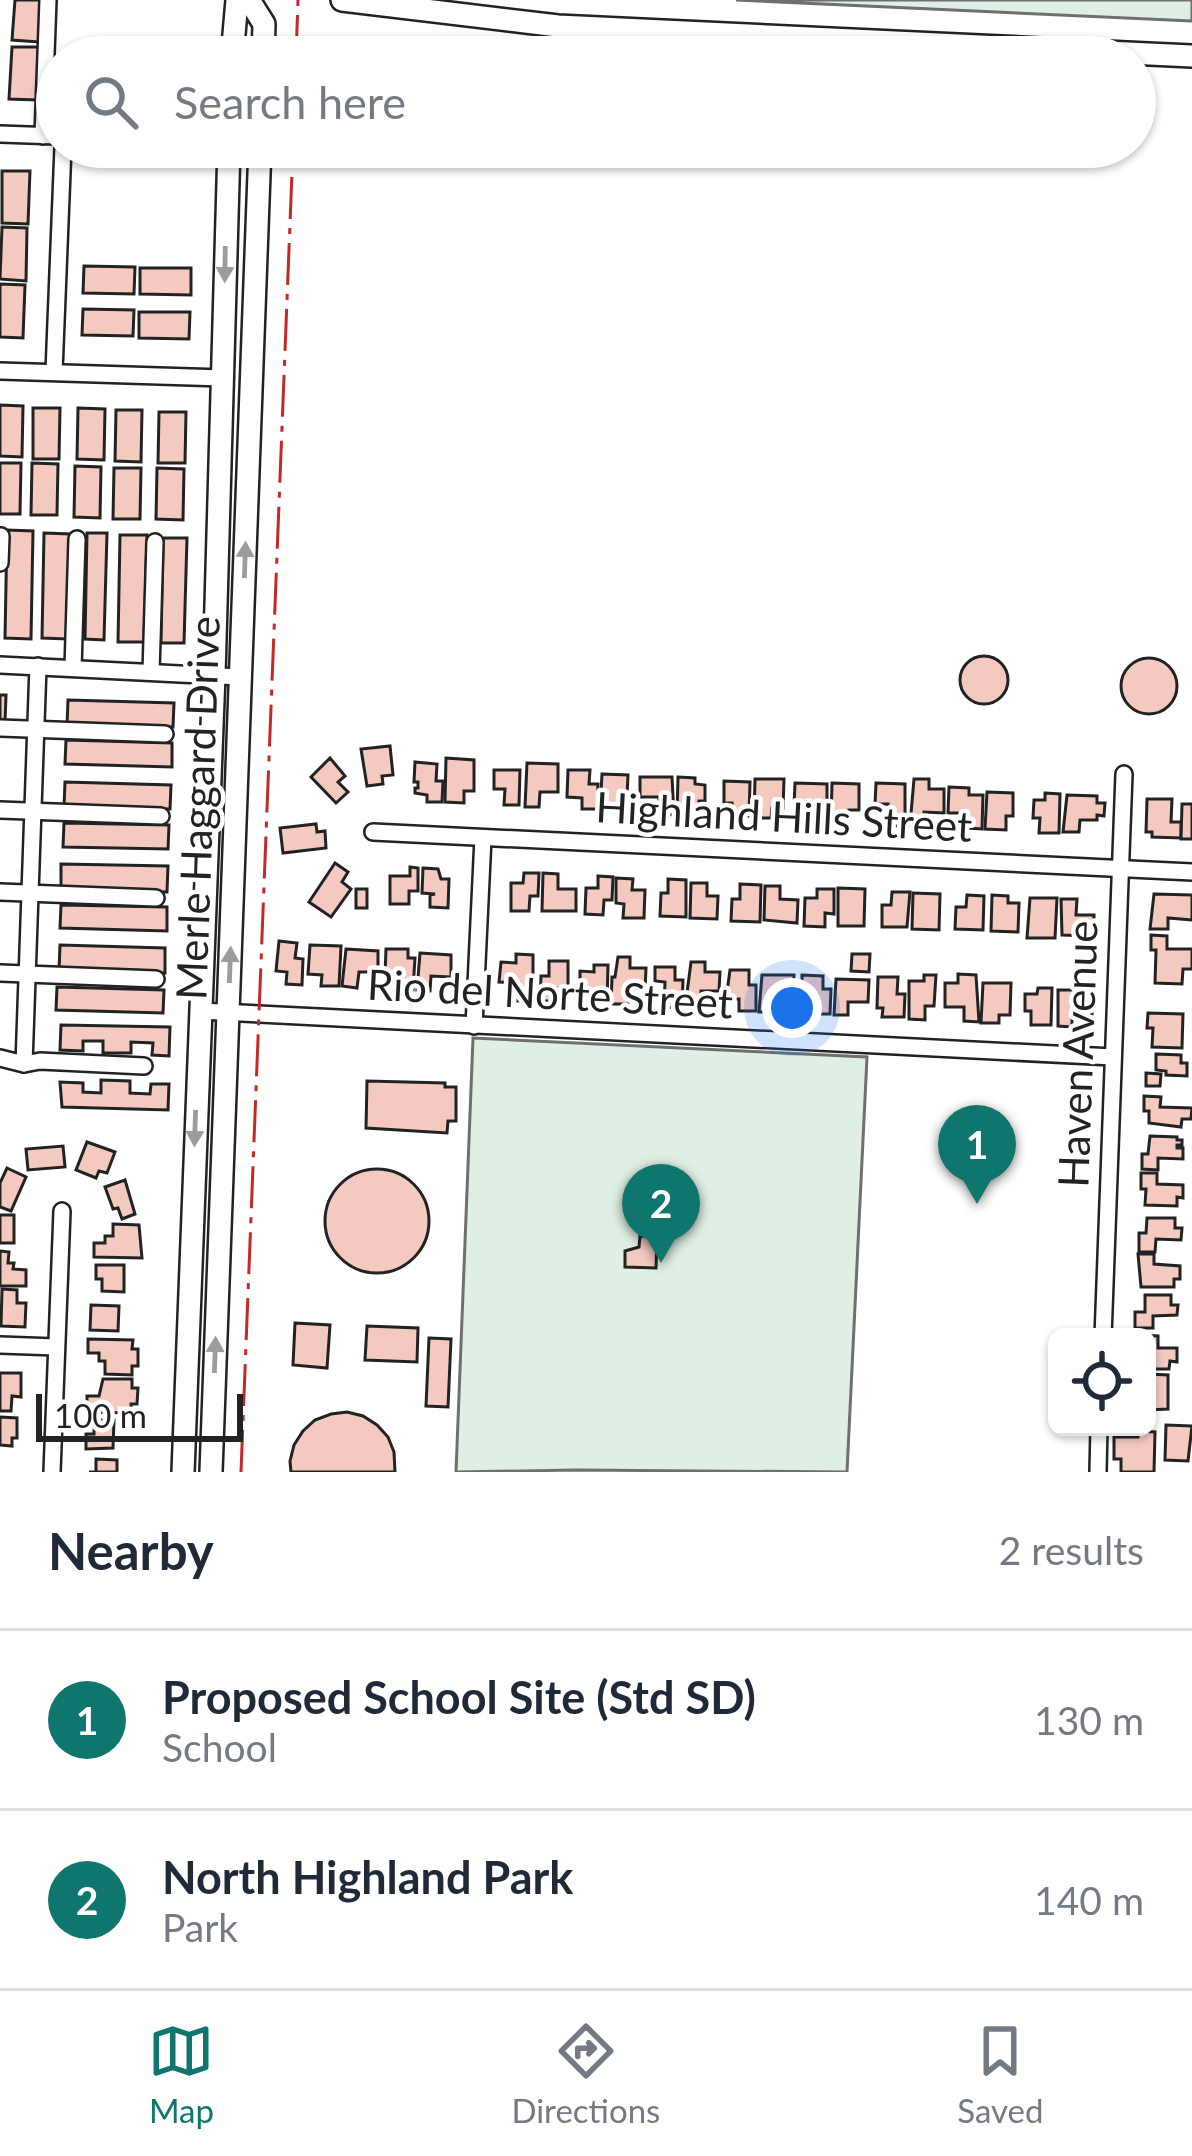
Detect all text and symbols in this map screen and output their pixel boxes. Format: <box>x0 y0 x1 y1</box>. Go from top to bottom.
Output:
search box <box>36 36 1156 168</box>
icon: search <box>78 69 144 135</box>
text: Search here <box>174 75 406 129</box>
one-way arrow <box>216 246 235 284</box>
one-way arrow <box>235 540 254 578</box>
street label: Merle Haggard Drive <box>165 615 229 1001</box>
street label: Highland Hills Street <box>595 781 973 851</box>
street label: Haven Avenue <box>1047 920 1107 1188</box>
one-way arrow <box>221 945 240 983</box>
street label: Rio del Norte Street <box>366 958 734 1028</box>
your location <box>762 978 822 1038</box>
pin: 1 <box>938 1105 1016 1204</box>
one-way arrow <box>186 1110 205 1148</box>
pin: 2 <box>622 1164 700 1263</box>
map controls <box>1048 1328 1156 1436</box>
button: locate <box>1048 1328 1156 1436</box>
one-way arrow <box>206 1335 225 1373</box>
scale bar <box>36 1388 243 1441</box>
text: 100 m <box>54 1395 147 1435</box>
text: Nearby <box>48 1520 214 1581</box>
text: 2 results <box>999 1527 1144 1573</box>
text: Proposed School Site (Std SD) <box>162 1670 756 1724</box>
text: 1 <box>76 1697 98 1743</box>
text: 130 m <box>1034 1697 1144 1743</box>
text: School <box>162 1724 277 1770</box>
text: North Highland Park <box>162 1850 573 1904</box>
text: 2 <box>76 1877 98 1923</box>
text: 140 m <box>1034 1877 1144 1923</box>
text: Park <box>162 1904 238 1950</box>
tab: Map <box>148 2018 214 2130</box>
tab: Directions <box>511 2018 660 2130</box>
tab: Saved <box>957 2018 1044 2130</box>

